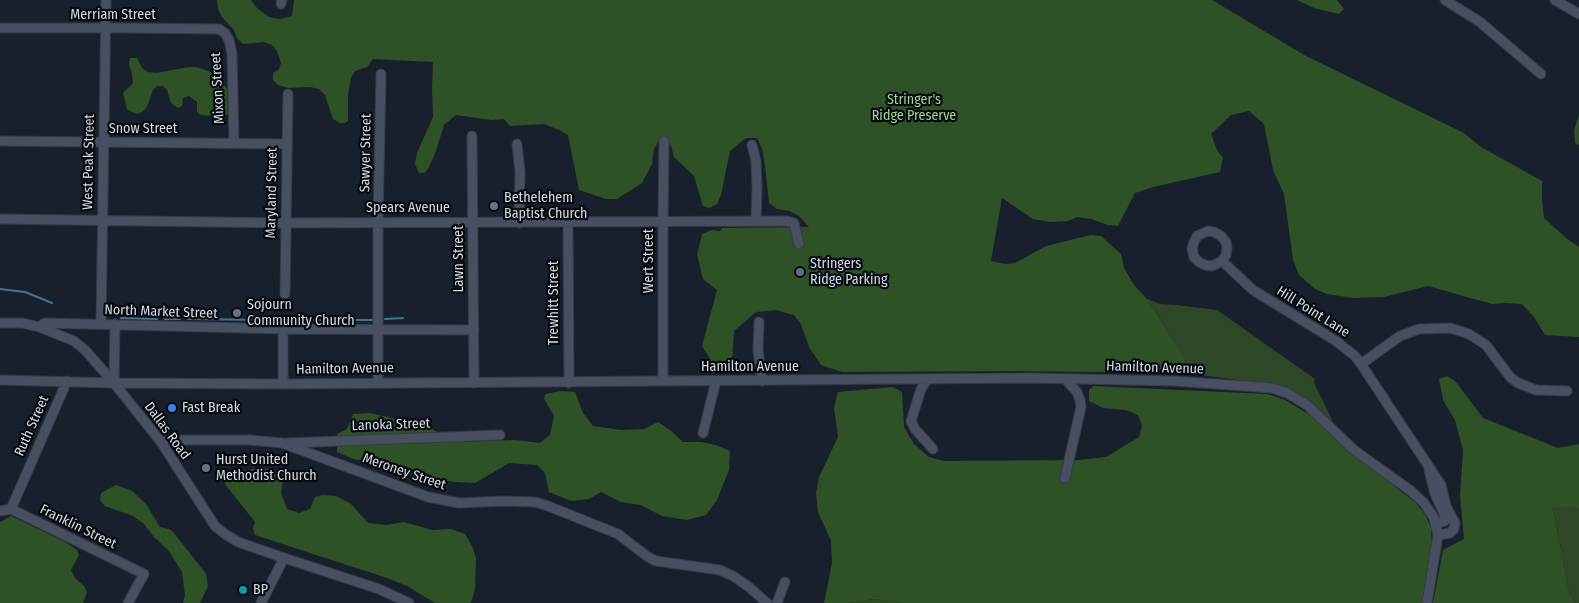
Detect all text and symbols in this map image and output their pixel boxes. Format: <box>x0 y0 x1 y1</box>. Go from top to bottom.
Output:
street label: Merriam Street <box>70 7 156 23</box>
street label: Mixon Street <box>208 52 228 124</box>
park label: Stringer's Ridge Preserve <box>872 92 956 124</box>
street label: West Peak Street <box>80 114 98 210</box>
street label: Sawyer Street <box>357 114 375 192</box>
street label: Snow Street <box>109 121 177 137</box>
street label: Maryland Street <box>263 147 281 239</box>
place label: Bethelehem Baptist Church <box>504 190 587 222</box>
street label: Spears Avenue <box>366 200 450 216</box>
marker: Bethelehem Baptist Church <box>488 200 500 212</box>
street label: Lawn Street <box>451 225 467 293</box>
street label: Wert Street <box>641 229 657 293</box>
place label: Stringers Ridge Parking <box>810 256 888 288</box>
street label: Trewhitt Street <box>546 261 562 345</box>
marker: Stringers Ridge Parking <box>794 266 806 278</box>
street label: Hill Point Lane <box>1273 283 1353 341</box>
place label: Sojourn Community Church <box>247 297 355 330</box>
street label: North Market Street <box>104 302 218 322</box>
marker: Sojourn Community Church <box>231 307 243 319</box>
street label: Hamilton Avenue <box>1106 358 1204 378</box>
street label: Hamilton Avenue <box>701 359 799 375</box>
street label: Hamilton Avenue <box>296 360 394 378</box>
street label: Ruth Street <box>11 393 53 459</box>
street label: Dallas Road <box>140 399 194 463</box>
place label: Fast Break <box>182 400 240 416</box>
marker: Fast Break <box>166 402 178 414</box>
street label: Lanoka Street <box>351 415 431 435</box>
street label: Meroney Street <box>360 450 448 494</box>
place label: Hurst United Methodist Church <box>216 452 317 484</box>
marker: Hurst United Methodist Church <box>200 462 212 474</box>
street label: Franklin Street <box>37 501 119 553</box>
place label: BP <box>253 582 268 598</box>
marker: BP <box>237 584 249 596</box>

